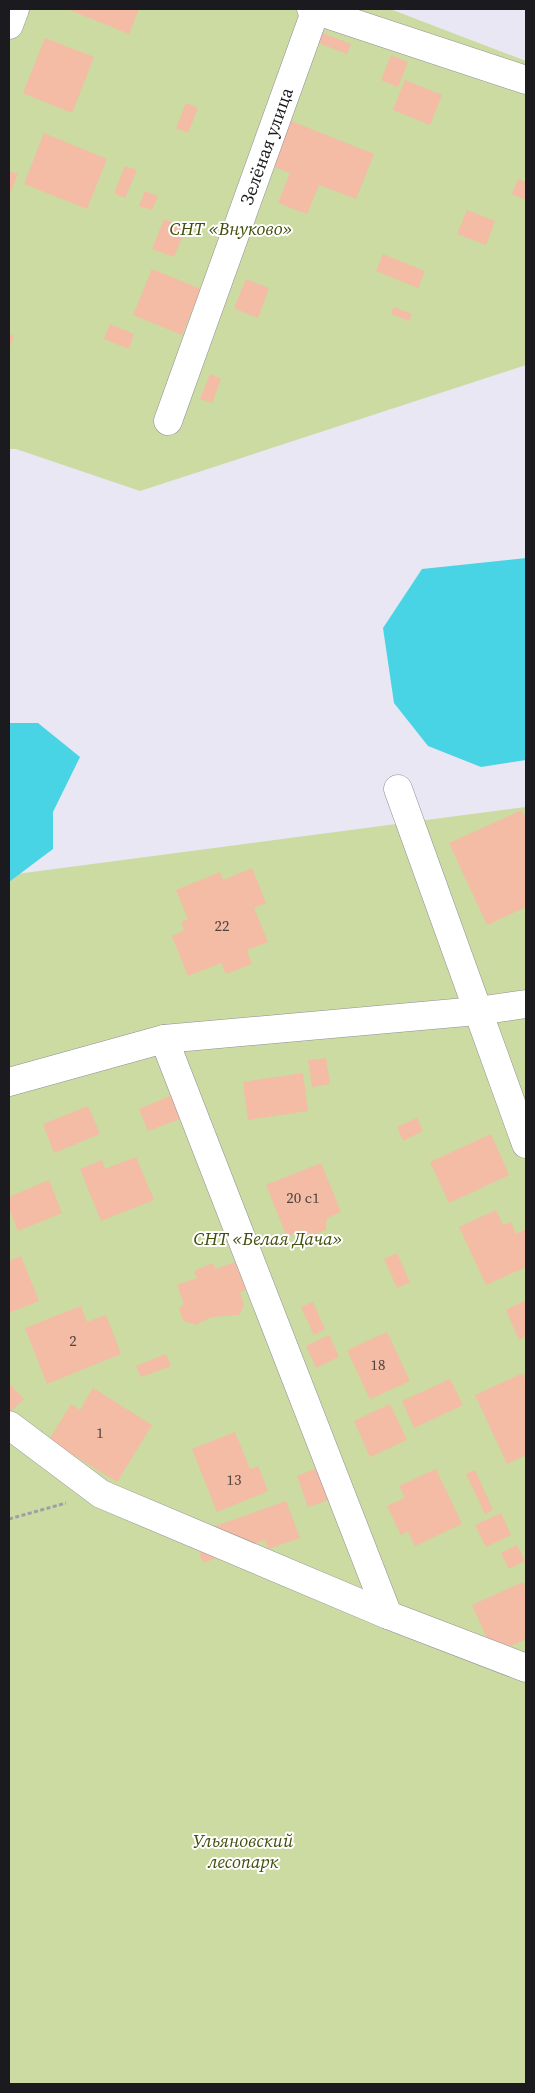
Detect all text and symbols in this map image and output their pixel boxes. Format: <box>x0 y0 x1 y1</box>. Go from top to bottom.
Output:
street label: Зелёная улица <box>234 83 299 208</box>
park label: СНТ «Внуково» <box>170 216 292 241</box>
house number: 22 <box>214 915 230 936</box>
house number: 20 с1 <box>286 1187 320 1208</box>
park label: СНТ «Белая Дача» <box>193 1226 343 1251</box>
house number: 2 <box>69 1330 77 1351</box>
house number: 18 <box>370 1354 386 1375</box>
house number: 1 <box>96 1422 104 1443</box>
house number: 13 <box>226 1469 242 1490</box>
park label: Ульяновский лесопарк <box>193 1828 294 1874</box>

